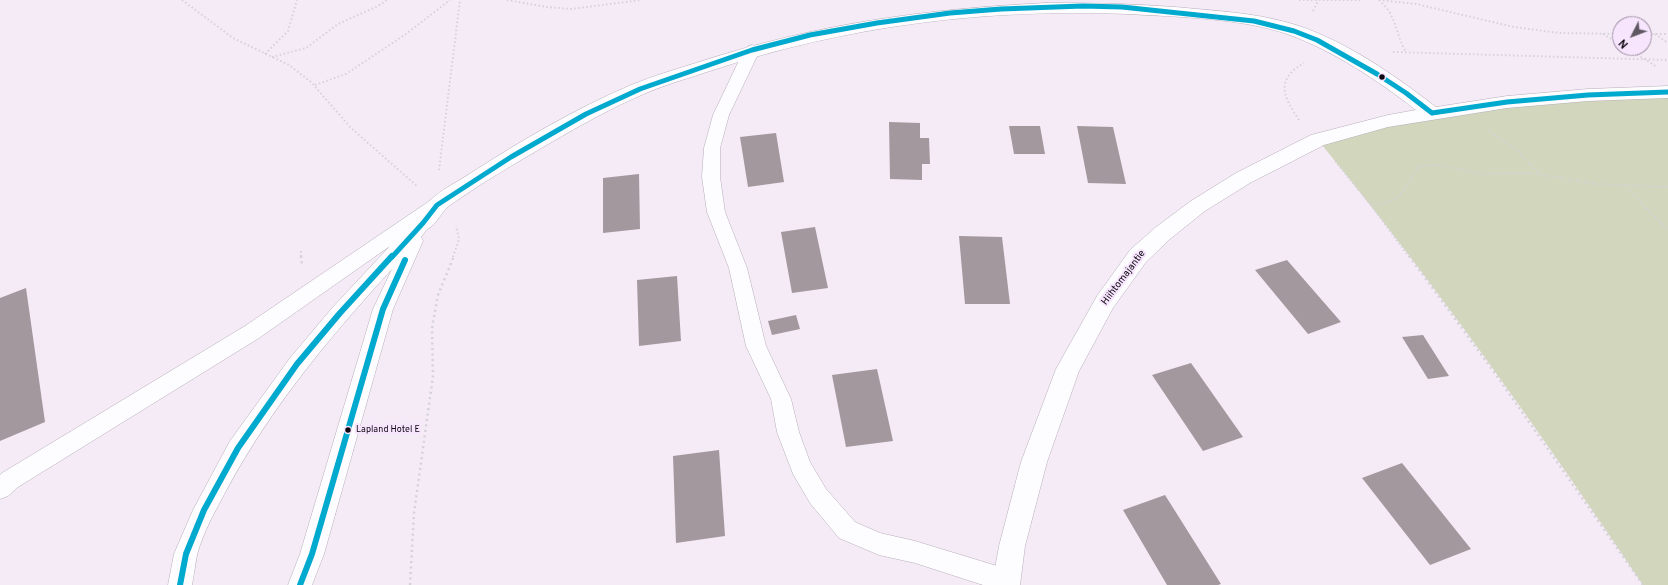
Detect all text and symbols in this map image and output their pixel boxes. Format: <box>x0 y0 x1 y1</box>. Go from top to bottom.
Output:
north arrow <box>1612 16 1652 56</box>
text: N <box>1616 36 1632 51</box>
unlabelled marker <box>1377 72 1387 82</box>
street label: Hiihtomajantie <box>1099 248 1149 308</box>
marker: Lapland Hotel E <box>343 425 353 435</box>
place label: Lapland Hotel E <box>356 425 420 435</box>

